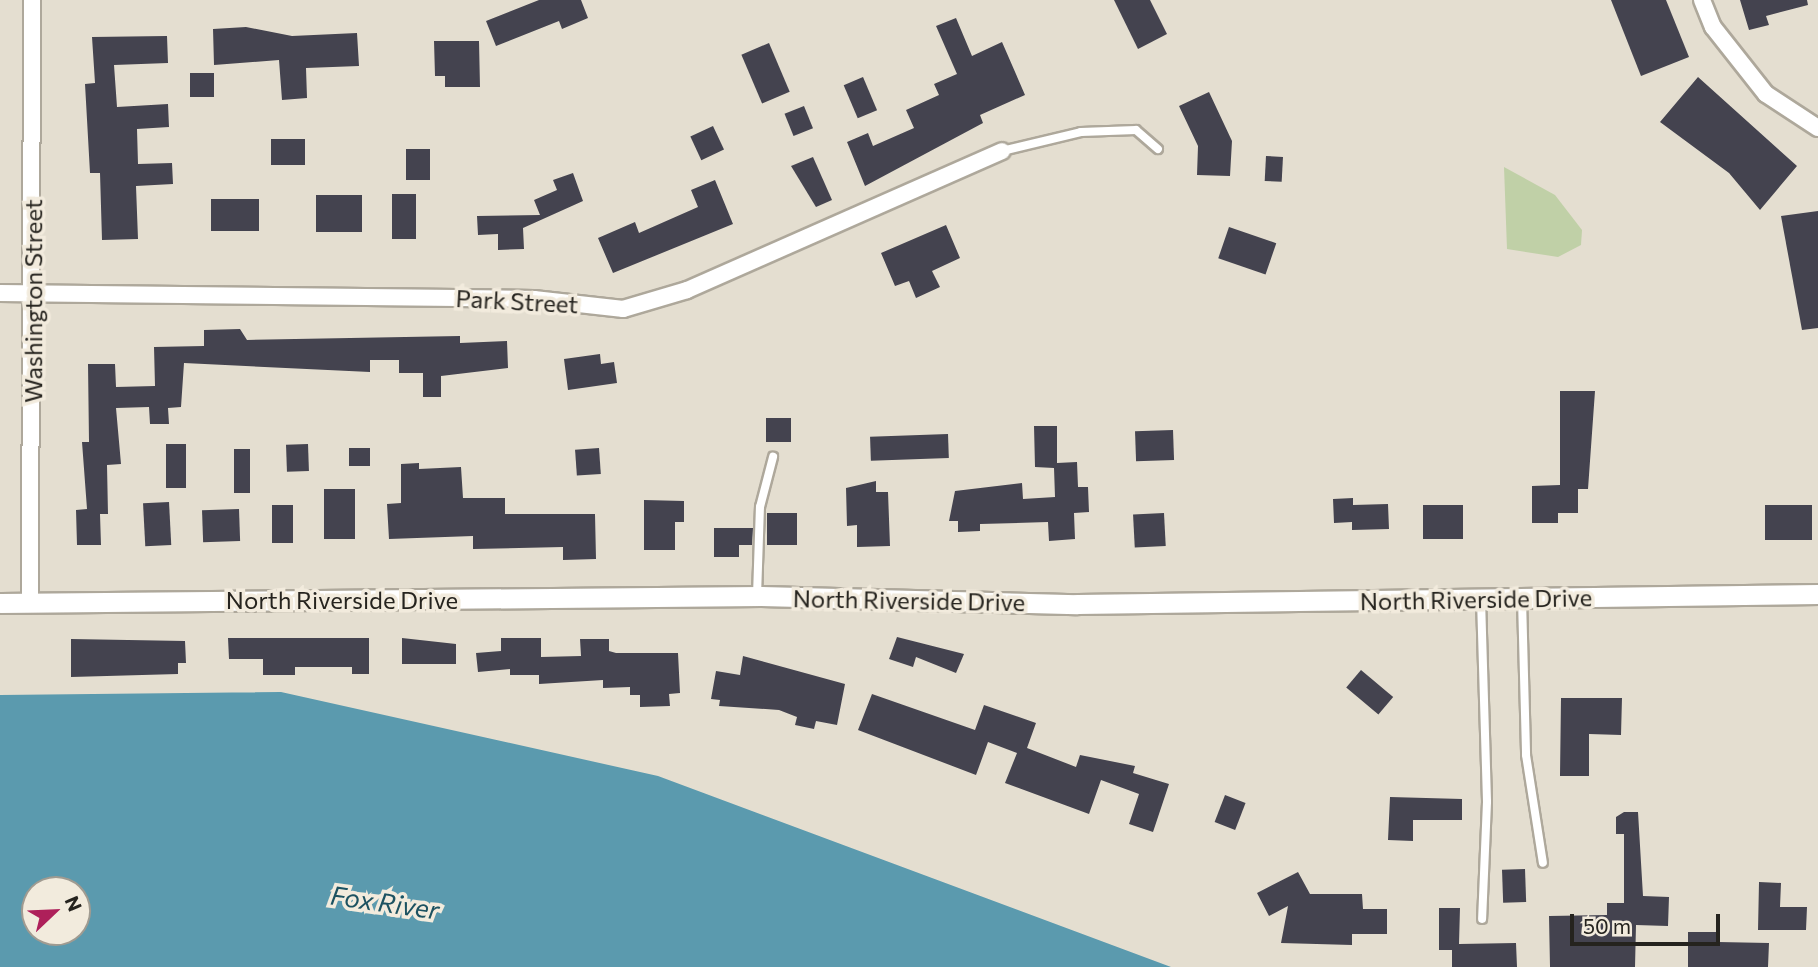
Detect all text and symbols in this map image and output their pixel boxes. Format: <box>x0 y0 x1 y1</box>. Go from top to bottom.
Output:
street label: Washington Street <box>19 199 47 403</box>
street label: Park Street <box>455 283 579 319</box>
street label: North Riverside Drive <box>1360 583 1592 615</box>
street label: North Riverside Drive <box>793 584 1025 616</box>
street label: North Riverside Drive <box>226 586 458 614</box>
north arrow <box>21 876 91 946</box>
water label: Fox River <box>329 879 441 925</box>
text: N <box>61 892 87 914</box>
scale bar <box>1573 900 1724 944</box>
text: 50 m <box>1583 913 1631 938</box>

